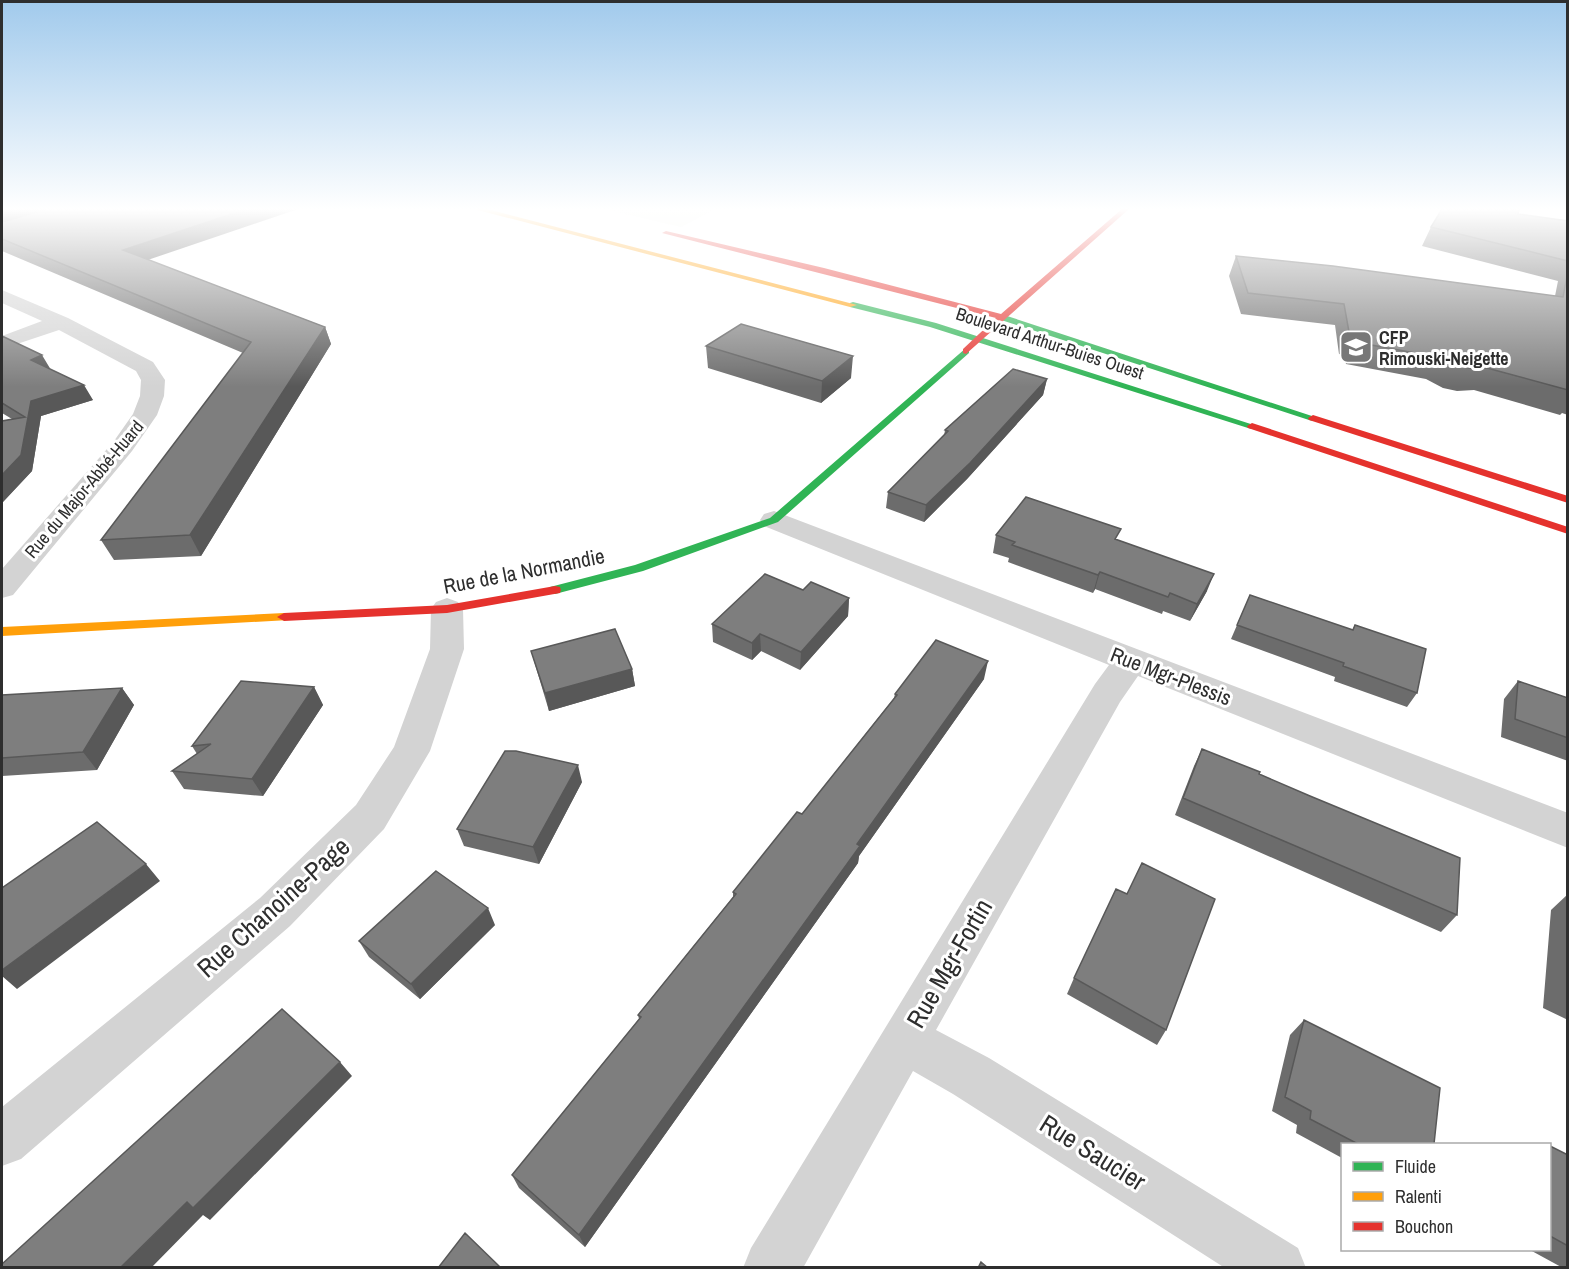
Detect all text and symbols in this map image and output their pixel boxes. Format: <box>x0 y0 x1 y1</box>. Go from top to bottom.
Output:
street label: Boulevard Arthur-Buies Ouest <box>953 301 1147 385</box>
place label: CFP Rimouski-Neigette <box>1379 325 1509 371</box>
school or university icon: CFP Rimouski-Neigette <box>1338 329 1374 365</box>
street label: Rue du Major-Abbé-Huard <box>19 415 149 563</box>
street label: Rue de la Normandie <box>441 541 607 601</box>
street label: Rue Mgr-Plessis <box>1106 640 1236 712</box>
street label: Rue Chanoine-Page <box>189 829 357 985</box>
street label: Rue Mgr-Fortin <box>898 892 1000 1034</box>
street label: Rue Saucier <box>1033 1106 1153 1198</box>
legend <box>1341 1143 1551 1251</box>
text: Fluide <box>1395 1154 1436 1179</box>
text: Ralenti <box>1395 1184 1442 1209</box>
text: Bouchon <box>1395 1214 1453 1239</box>

